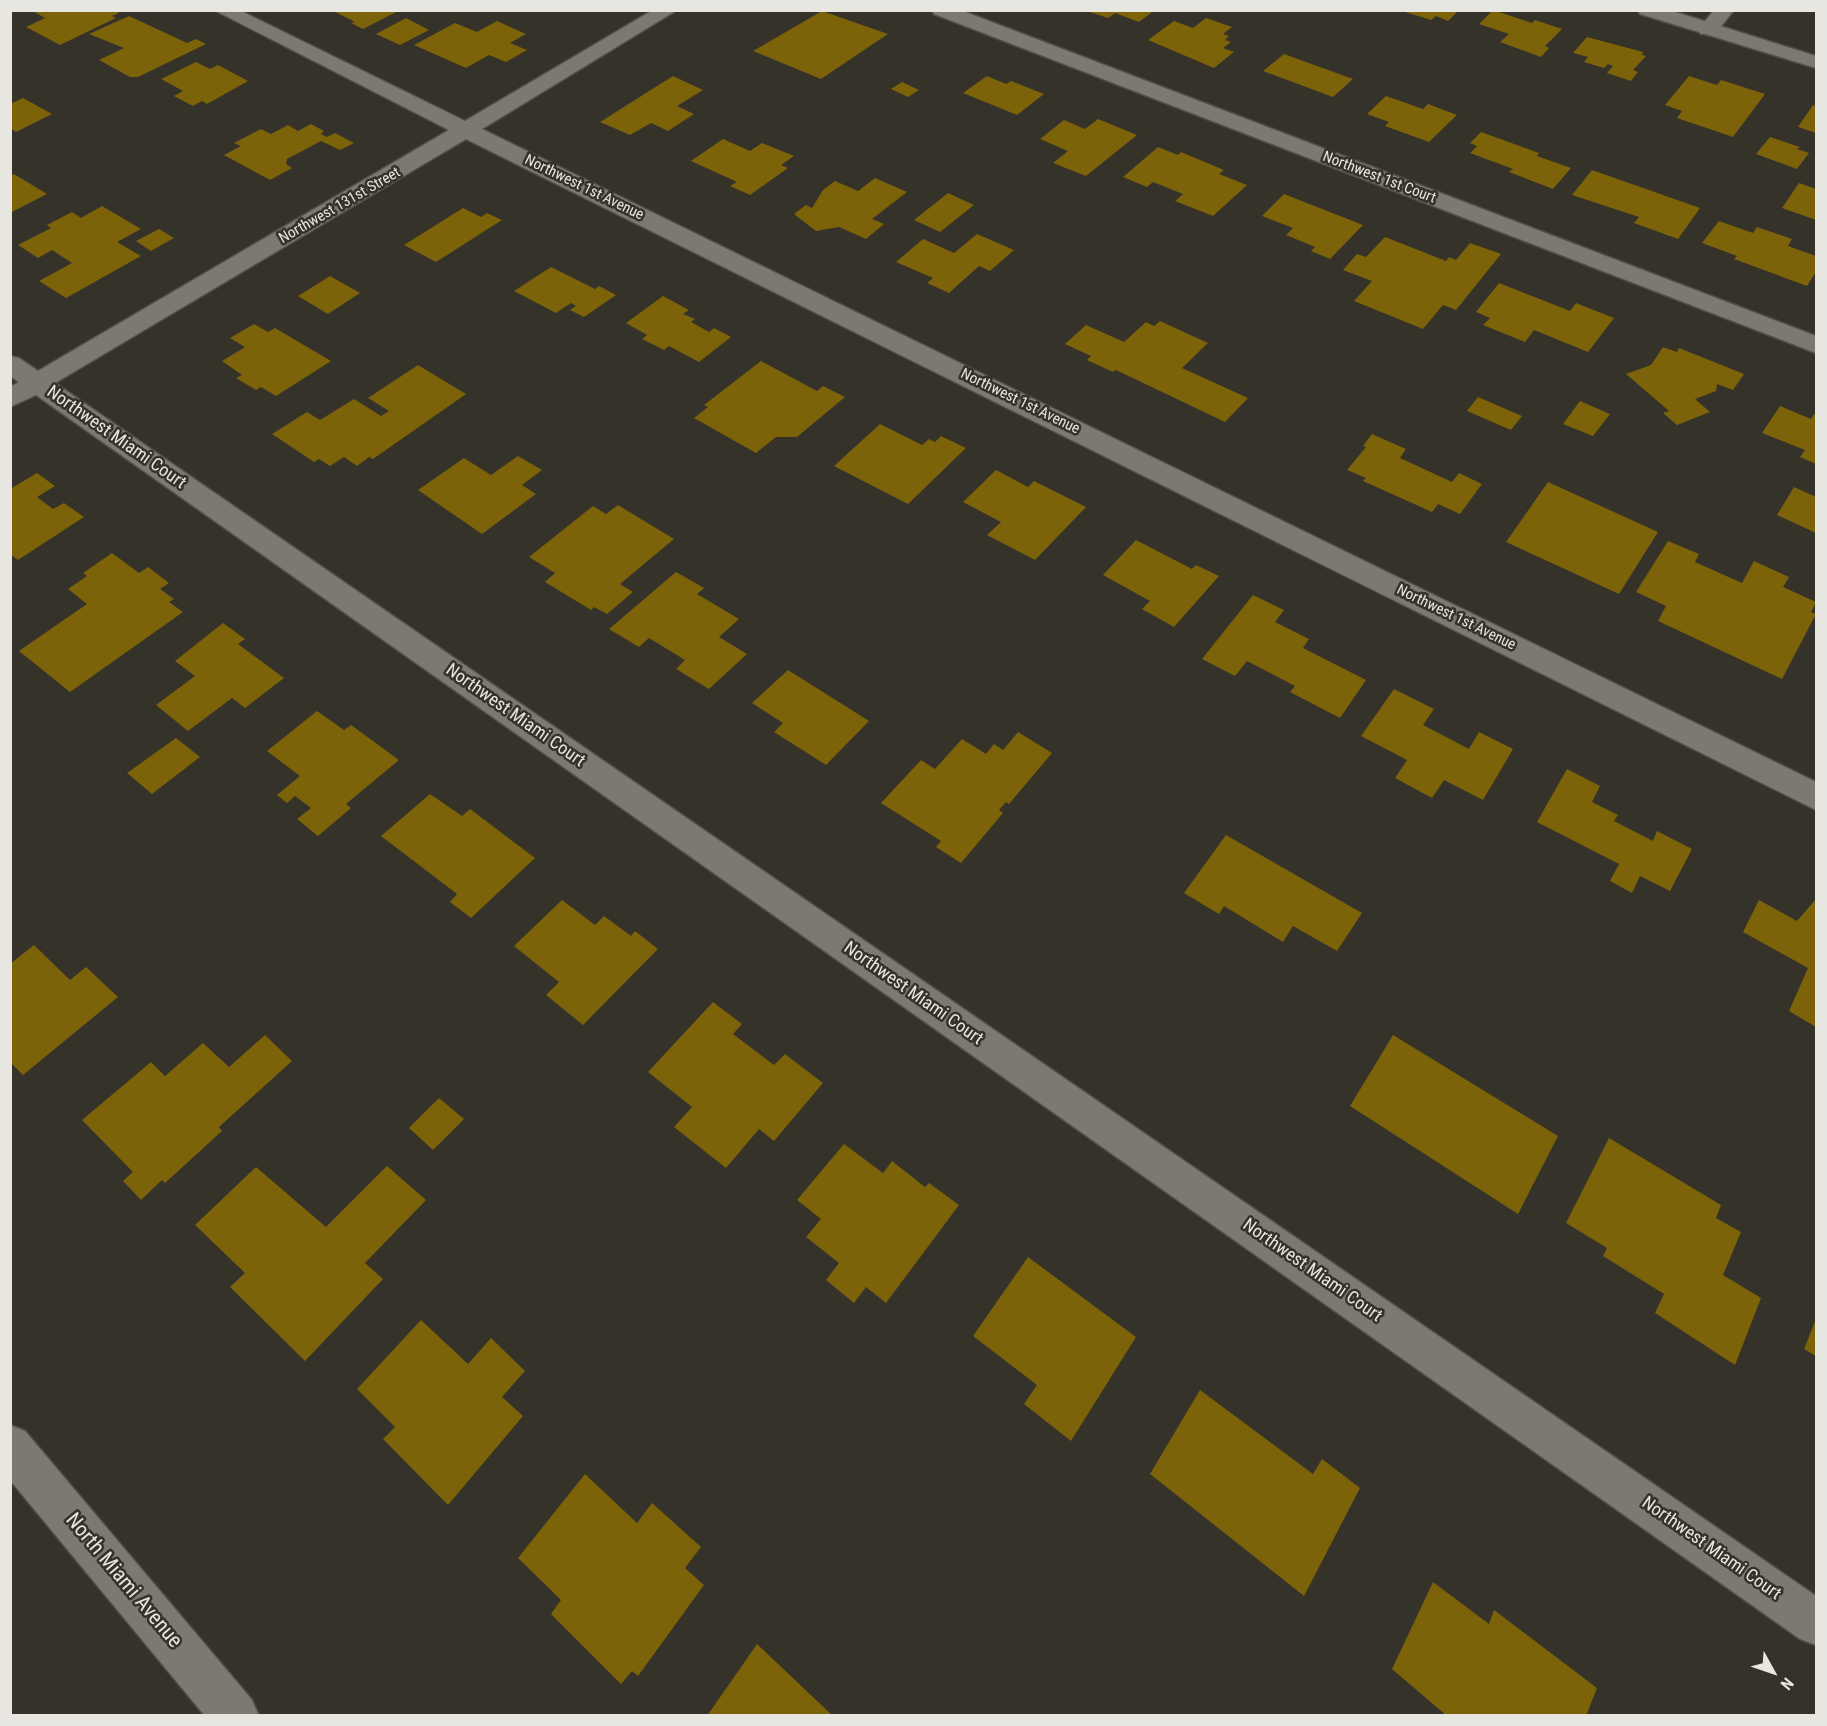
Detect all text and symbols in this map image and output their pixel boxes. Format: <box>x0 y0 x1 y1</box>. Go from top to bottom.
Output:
street label: Northwest 1st Court <box>1320 148 1438 208</box>
street label: Northwest 1st Avenue <box>522 151 646 225</box>
street label: Northwest 131st Street <box>276 164 404 248</box>
street label: Northwest 1st Avenue <box>958 365 1082 439</box>
street label: Northwest Miami Court <box>42 382 190 494</box>
street label: Northwest 1st Avenue <box>1394 581 1518 655</box>
street label: Northwest Miami Court <box>441 660 589 772</box>
street label: Northwest Miami Court <box>839 938 987 1050</box>
street label: Northwest Miami Court <box>1238 1215 1386 1327</box>
street label: Northwest Miami Court <box>1637 1493 1785 1605</box>
street label: North Miami Avenue <box>59 1508 187 1654</box>
north arrow <box>1743 1642 1803 1702</box>
text: N <box>1777 1674 1798 1694</box>

